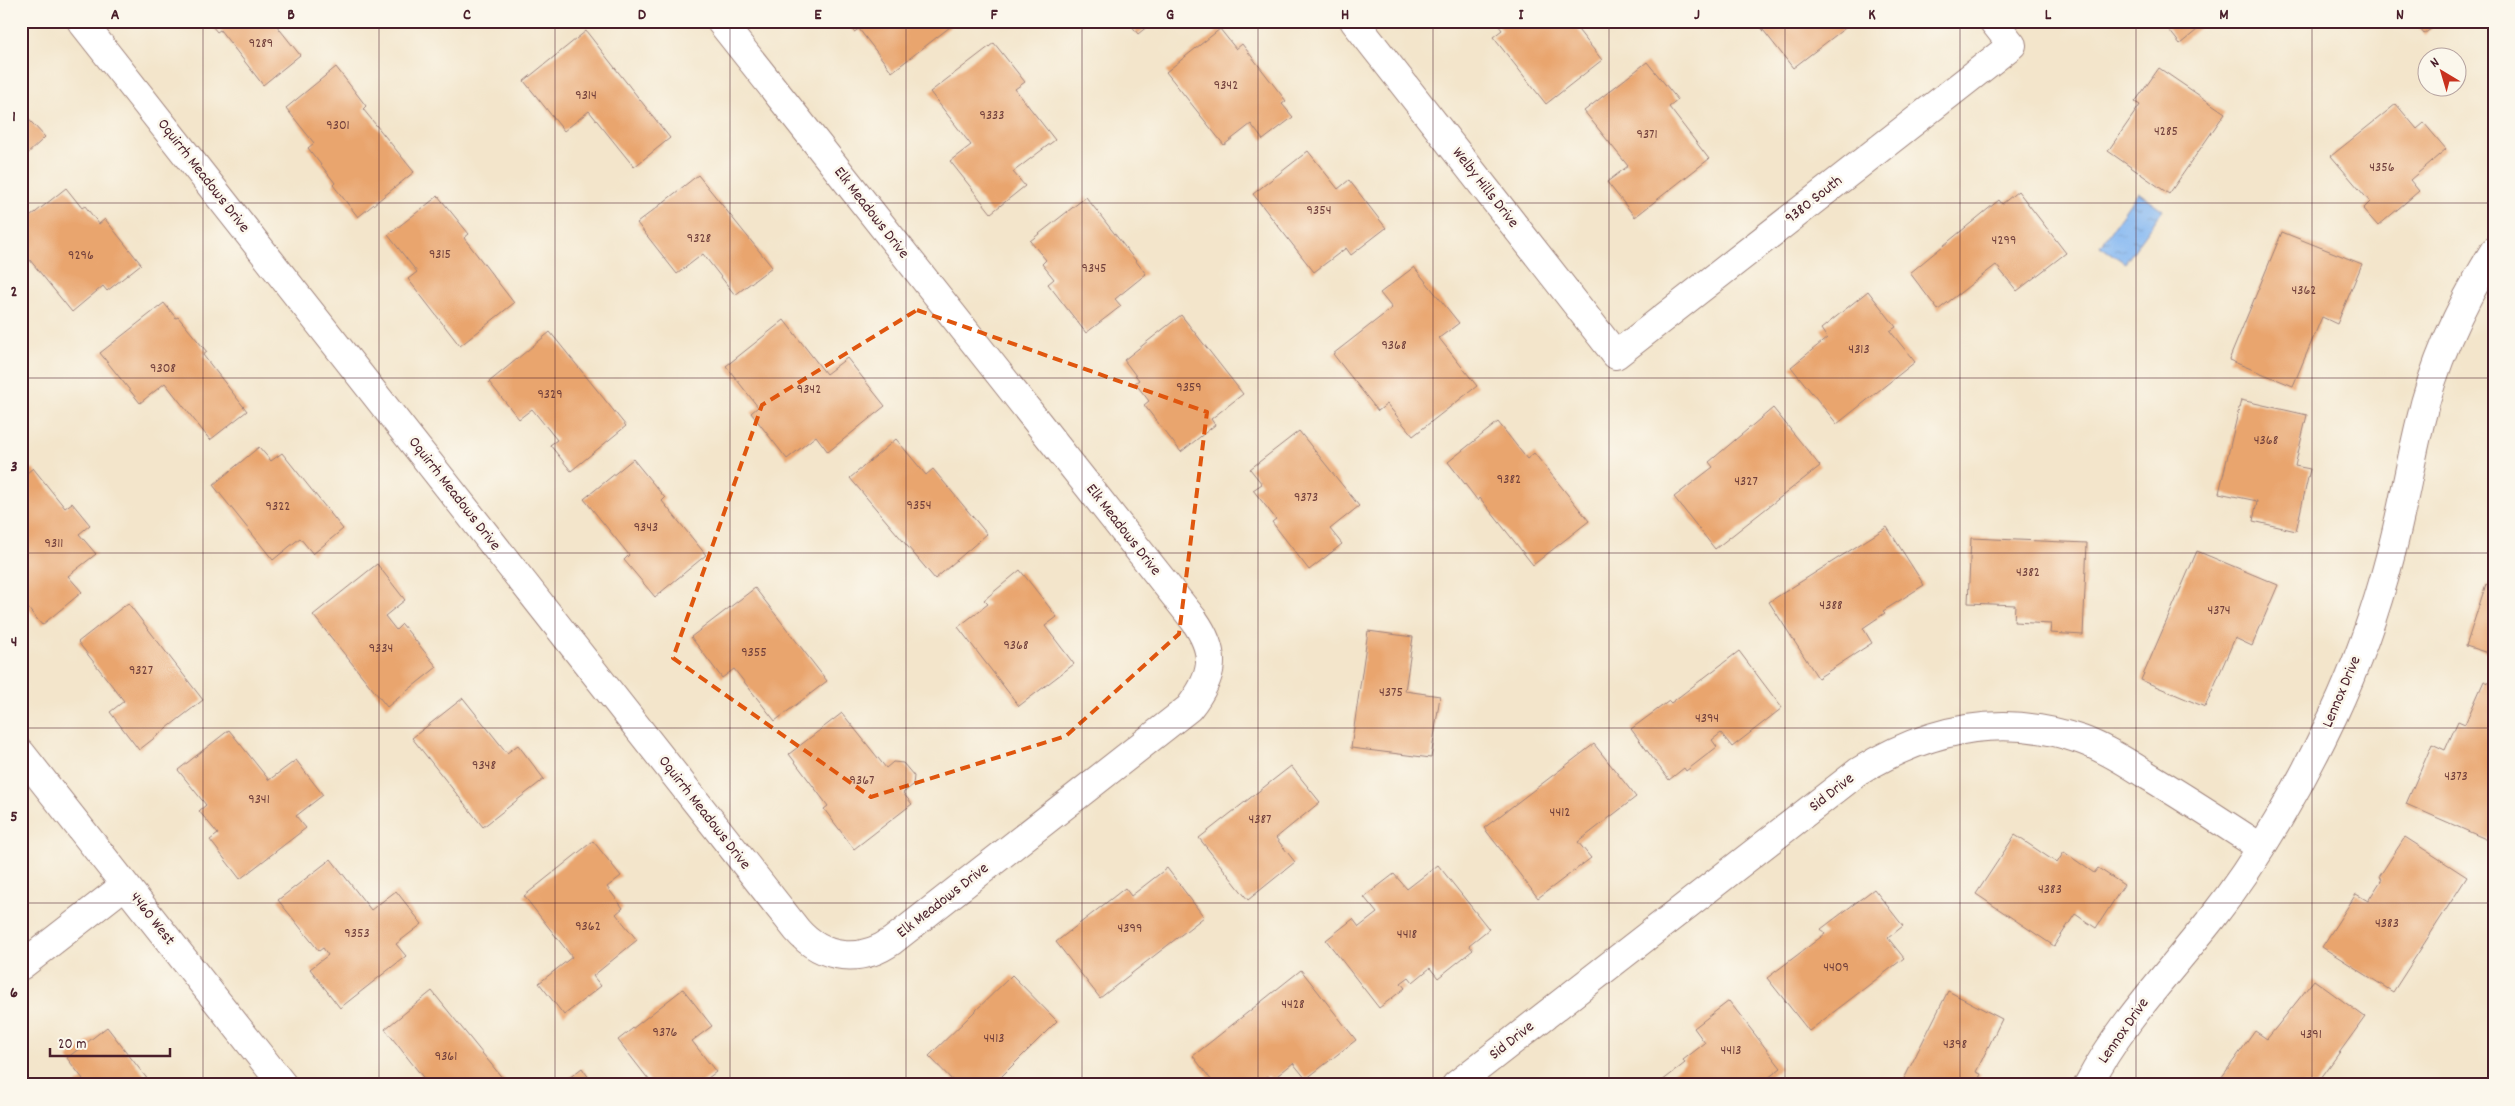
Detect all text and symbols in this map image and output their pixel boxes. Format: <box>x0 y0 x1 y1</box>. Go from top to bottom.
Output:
text: A <box>111 4 120 27</box>
text: B <box>287 4 295 27</box>
text: C <box>463 4 471 27</box>
text: D <box>638 4 647 27</box>
text: E <box>814 4 822 27</box>
text: F <box>990 4 998 27</box>
text: G <box>1166 4 1174 27</box>
text: H <box>1341 4 1349 27</box>
text: I <box>1519 4 1525 27</box>
text: J <box>1694 4 1700 27</box>
text: K <box>1868 4 1876 27</box>
text: L <box>2045 4 2052 27</box>
text: M <box>2219 4 2229 27</box>
text: N <box>2396 4 2404 27</box>
house number: 9289 <box>249 34 273 54</box>
north arrow <box>2418 48 2468 98</box>
text: N <box>2426 53 2444 73</box>
house number: 9342 <box>1214 76 1238 96</box>
house number: 9314 <box>575 86 597 106</box>
text: 1 <box>12 106 16 129</box>
house number: 9333 <box>979 106 1005 126</box>
street label: Oquirrh Meadows Drive <box>151 114 255 238</box>
house number: 9301 <box>326 116 350 136</box>
house number: 4285 <box>2154 122 2178 142</box>
house number: 9371 <box>1636 125 1658 145</box>
street label: Welby Hills Drive <box>1446 143 1524 233</box>
house number: 4356 <box>2369 158 2395 178</box>
street label: Elk Meadows Drive <box>828 162 914 264</box>
street label: 9380 South <box>1780 170 1848 230</box>
house number: 9354 <box>1307 201 1331 221</box>
house number: 9328 <box>687 229 712 249</box>
house number: 4299 <box>1992 231 2016 251</box>
house number: 9315 <box>429 245 451 265</box>
house number: 9296 <box>68 246 94 266</box>
house number: 9345 <box>1082 259 1106 279</box>
text: 2 <box>11 281 18 304</box>
house number: 4362 <box>2291 281 2317 301</box>
house number: 9368 <box>1381 336 1407 356</box>
house number: 4313 <box>1848 340 1870 360</box>
house number: 9308 <box>150 359 176 379</box>
house number: 9359 <box>1176 378 1202 398</box>
house number: 9342 <box>797 380 821 400</box>
house number: 9329 <box>537 385 563 405</box>
house number: 4368 <box>2254 431 2279 451</box>
street label: Oquirrh Meadows Drive <box>402 432 506 556</box>
text: 3 <box>10 456 18 479</box>
house number: 9382 <box>1497 470 1521 490</box>
house number: 4327 <box>1734 472 1758 492</box>
street label: Elk Meadows Drive <box>1080 479 1166 581</box>
house number: 9373 <box>1294 488 1318 508</box>
house number: 9354 <box>907 496 931 516</box>
house number: 9322 <box>266 497 290 517</box>
house number: 9343 <box>634 518 658 538</box>
house number: 9311 <box>45 534 63 554</box>
house number: 4382 <box>2016 563 2040 583</box>
house number: 4388 <box>1819 596 1843 616</box>
house number: 4374 <box>2207 601 2231 621</box>
text: 4 <box>11 631 17 654</box>
house number: 9368 <box>1003 636 1029 656</box>
house number: 9334 <box>369 639 393 659</box>
house number: 9355 <box>741 643 767 663</box>
street label: Lennox Drive <box>2317 653 2367 731</box>
house number: 9327 <box>129 661 153 681</box>
house number: 4375 <box>1379 683 1403 703</box>
house number: 4394 <box>1695 709 1719 729</box>
street label: Oquirrh Meadows Drive <box>652 751 756 875</box>
house number: 9348 <box>472 756 496 776</box>
house number: 4373 <box>2444 767 2468 787</box>
street label: Sid Drive <box>1804 768 1860 818</box>
house number: 9367 <box>850 771 874 791</box>
house number: 9341 <box>248 790 270 810</box>
house number: 4412 <box>1550 803 1570 823</box>
text: 5 <box>10 806 18 829</box>
house number: 4387 <box>1248 810 1272 830</box>
street label: Elk Meadows Drive <box>892 858 994 944</box>
house number: 4383 <box>2038 880 2062 900</box>
street label: 4460 West <box>124 887 180 951</box>
house number: 4383 <box>2375 914 2399 934</box>
house number: 9362 <box>575 917 601 937</box>
house number: 4399 <box>1118 919 1142 939</box>
house number: 9353 <box>344 924 370 944</box>
house number: 4418 <box>1397 925 1418 945</box>
house number: 4409 <box>1823 958 1849 978</box>
text: 6 <box>10 982 18 1005</box>
street label: Lennox Drive <box>2093 993 2155 1069</box>
house number: 4428 <box>1281 995 1305 1015</box>
street label: Sid Drive <box>1484 1016 1540 1066</box>
house number: 9376 <box>653 1023 678 1043</box>
house number: 4391 <box>2300 1025 2322 1045</box>
scale bar <box>50 1026 170 1058</box>
house number: 4413 <box>984 1029 1004 1049</box>
text: 20 m <box>58 1034 86 1056</box>
house number: 4398 <box>1943 1035 1967 1055</box>
house number: 4413 <box>1721 1041 1741 1061</box>
house number: 9361 <box>435 1047 457 1067</box>

